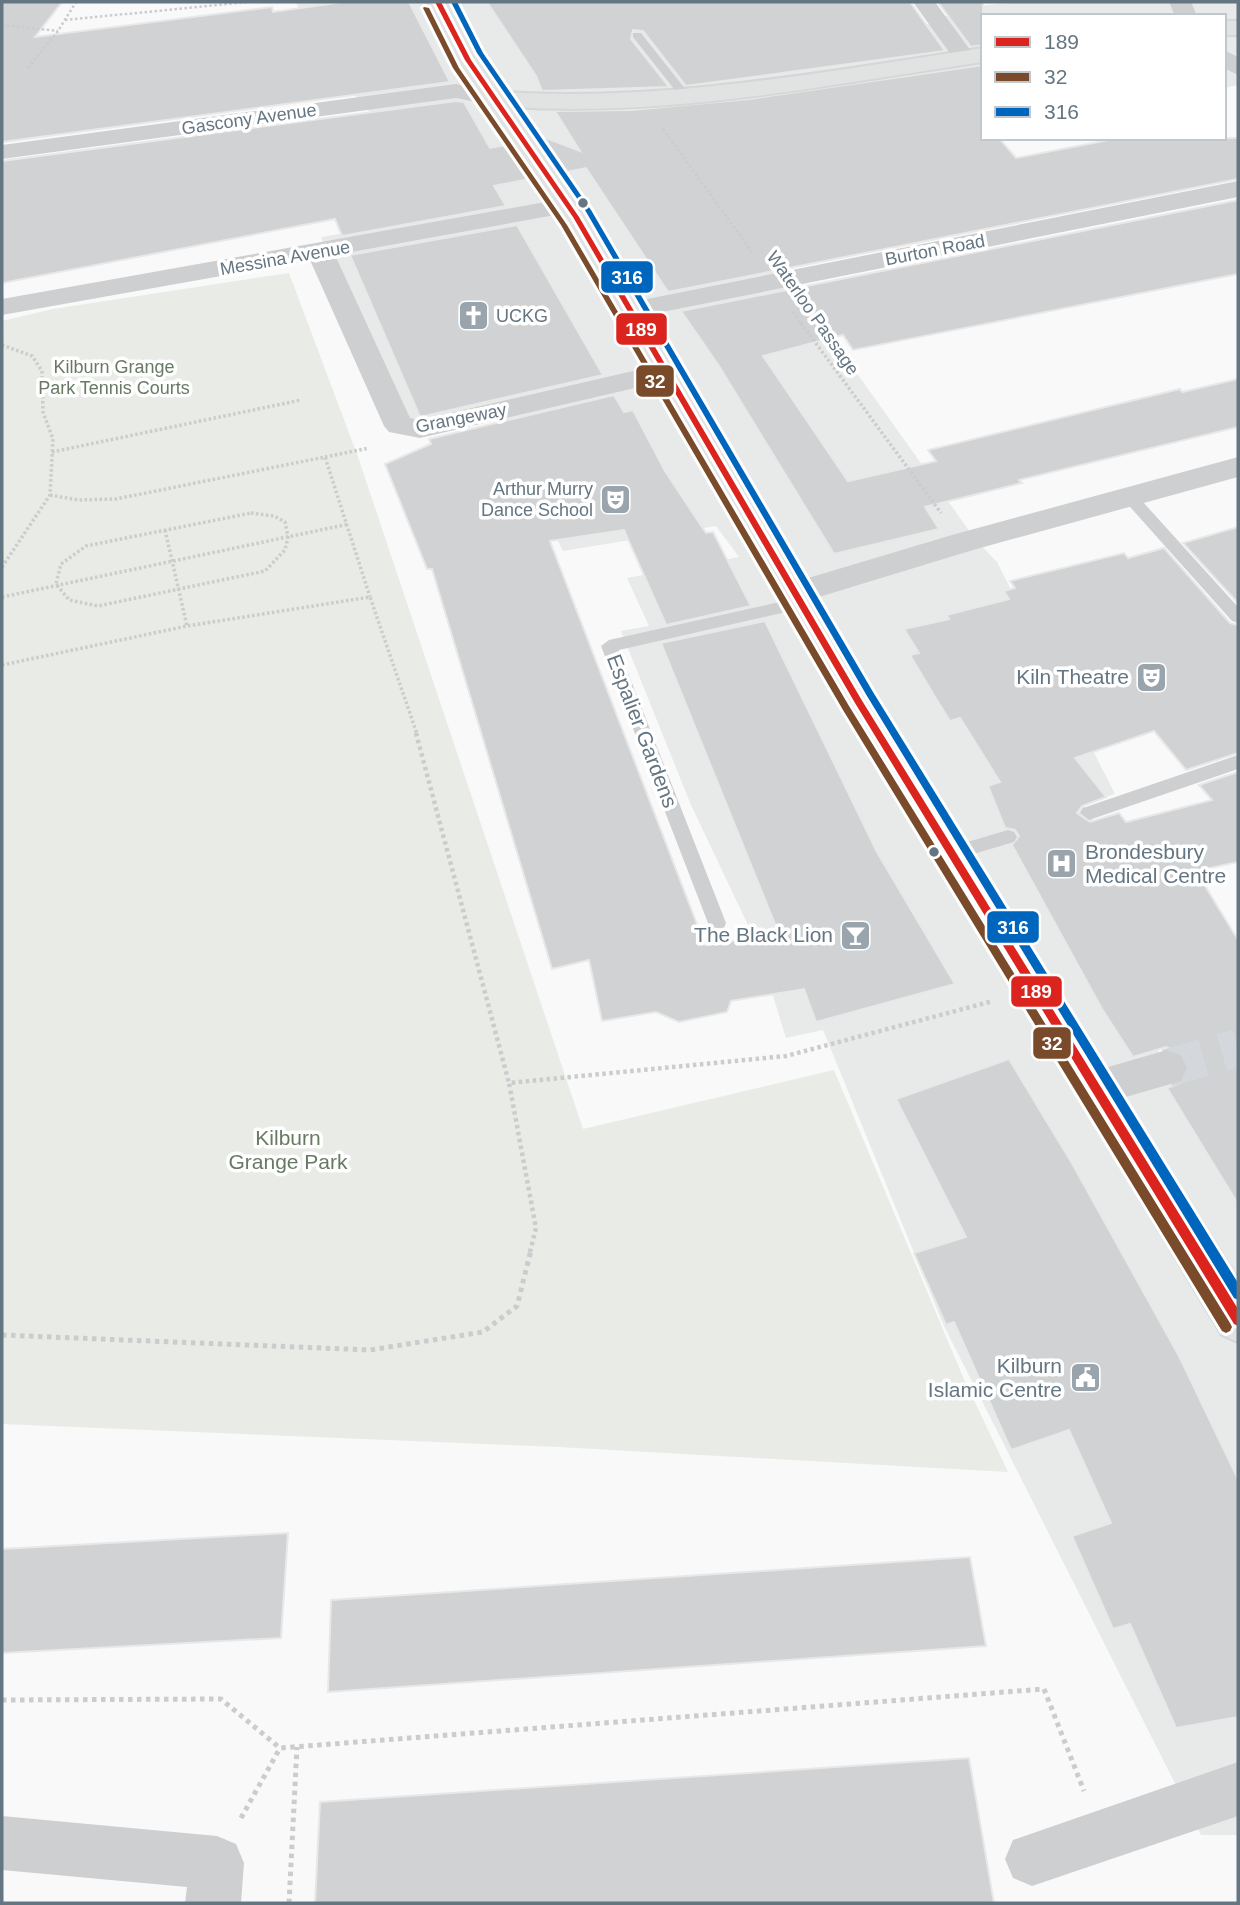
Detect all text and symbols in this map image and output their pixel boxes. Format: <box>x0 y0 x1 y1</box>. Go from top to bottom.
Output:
legend <box>981 14 1226 140</box>
text: 189 <box>1044 30 1079 53</box>
text: 32 <box>1044 65 1067 88</box>
street label: Gascony Avenue <box>180 100 318 138</box>
text: 316 <box>1044 100 1079 123</box>
unlabelled marker <box>576 196 590 210</box>
street label: Burton Road <box>883 231 987 269</box>
street label: Messina Avenue <box>218 237 352 279</box>
street label: Waterloo Passage <box>763 247 863 379</box>
line badge: 316 <box>600 260 654 294</box>
text: 316 <box>611 267 643 288</box>
church icon: UCKG <box>456 299 490 333</box>
place label: UCKG <box>496 306 548 326</box>
line badge: 189 <box>615 312 668 346</box>
text: 189 <box>625 319 657 340</box>
park label: Kilburn Grange Park Tennis Courts <box>38 357 190 398</box>
line badge: 32 <box>635 364 675 398</box>
text: 32 <box>644 371 666 392</box>
street label: Grangeway <box>414 399 508 437</box>
place label: Arthur Murry Dance School <box>481 479 593 520</box>
theatre icon: Arthur Murry Dance School <box>599 482 633 516</box>
street label: Espalier Gardens <box>603 651 682 811</box>
theatre icon: Kiln Theatre <box>1135 660 1169 694</box>
place label: Kiln Theatre <box>1016 665 1129 688</box>
place label: Brondesbury Medical Centre <box>1085 840 1226 887</box>
unlabelled marker <box>927 845 941 859</box>
hospital icon: Brondesbury Medical Centre <box>1045 847 1079 881</box>
line badge: 316 <box>986 910 1040 944</box>
text: 316 <box>997 917 1029 938</box>
bar icon: The Black Lion <box>839 918 873 952</box>
place label: The Black Lion <box>694 923 833 946</box>
line badge: 189 <box>1010 975 1063 1008</box>
text: 189 <box>1020 981 1052 1002</box>
line badge: 32 <box>1032 1026 1072 1060</box>
text: 32 <box>1041 1033 1063 1054</box>
park label: Kilburn Grange Park <box>228 1126 348 1173</box>
place label: Kilburn Islamic Centre <box>928 1354 1062 1401</box>
public building icon: Kilburn Islamic Centre <box>1068 1361 1102 1395</box>

